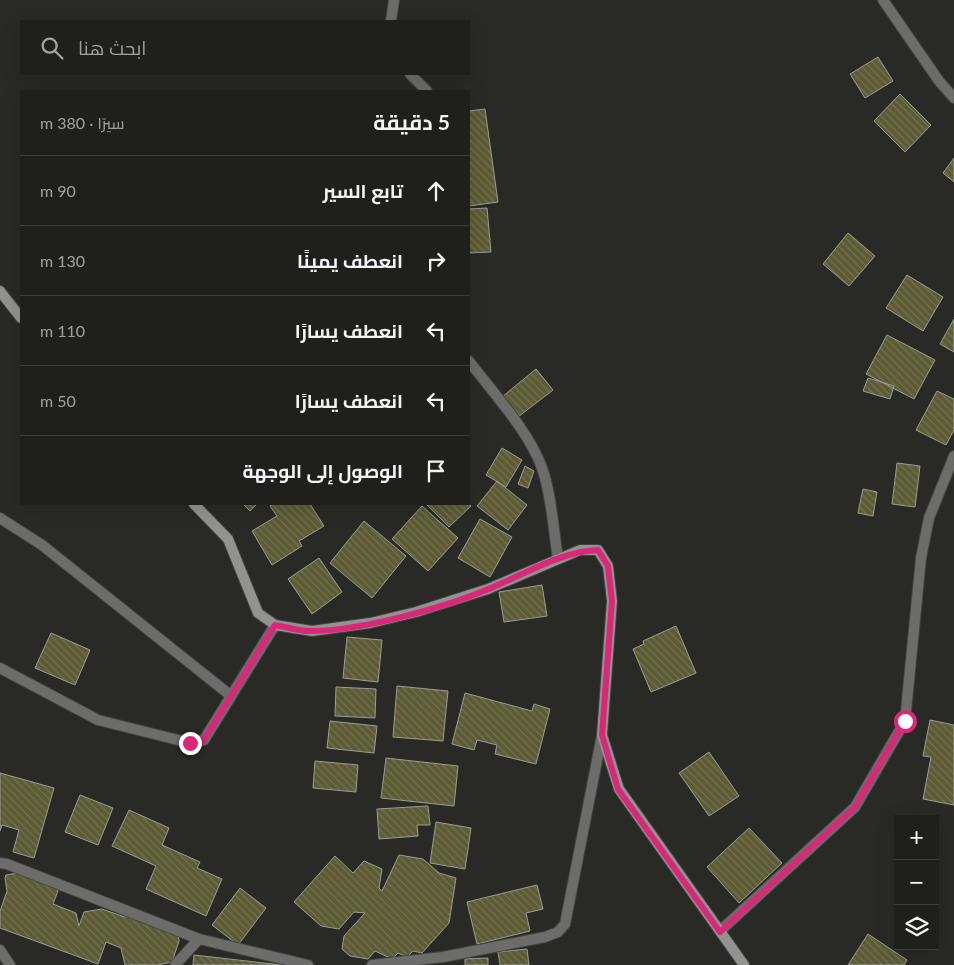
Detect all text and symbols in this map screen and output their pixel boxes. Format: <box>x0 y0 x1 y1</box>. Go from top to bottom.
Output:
search box <box>20 20 470 75</box>
icon: search <box>38 34 66 62</box>
text: ابحث هنا <box>78 36 146 59</box>
text: 5 دقيقة <box>373 109 450 134</box>
text: سيرًا · 380 m <box>40 113 125 132</box>
icon: ahead <box>422 177 450 205</box>
text: تابع السير <box>323 179 403 202</box>
text: 90 m <box>40 181 76 200</box>
icon: right <box>422 247 450 275</box>
text: انعطف يمينًا <box>297 249 403 272</box>
text: 130 m <box>40 251 85 270</box>
icon: left <box>422 317 450 345</box>
text: انعطف يسارًا <box>295 319 403 342</box>
text: 110 m <box>40 321 85 340</box>
icon: left <box>422 387 450 415</box>
text: انعطف يسارًا <box>295 389 403 412</box>
text: 50 m <box>40 391 76 410</box>
icon: arrive <box>422 457 450 485</box>
text: الوصول إلى الوجهة <box>242 459 403 482</box>
route start <box>894 710 917 733</box>
route end <box>179 732 202 755</box>
map controls <box>894 815 939 950</box>
button: + <box>894 815 939 860</box>
button: − <box>894 860 939 905</box>
button: layers <box>894 905 939 950</box>

